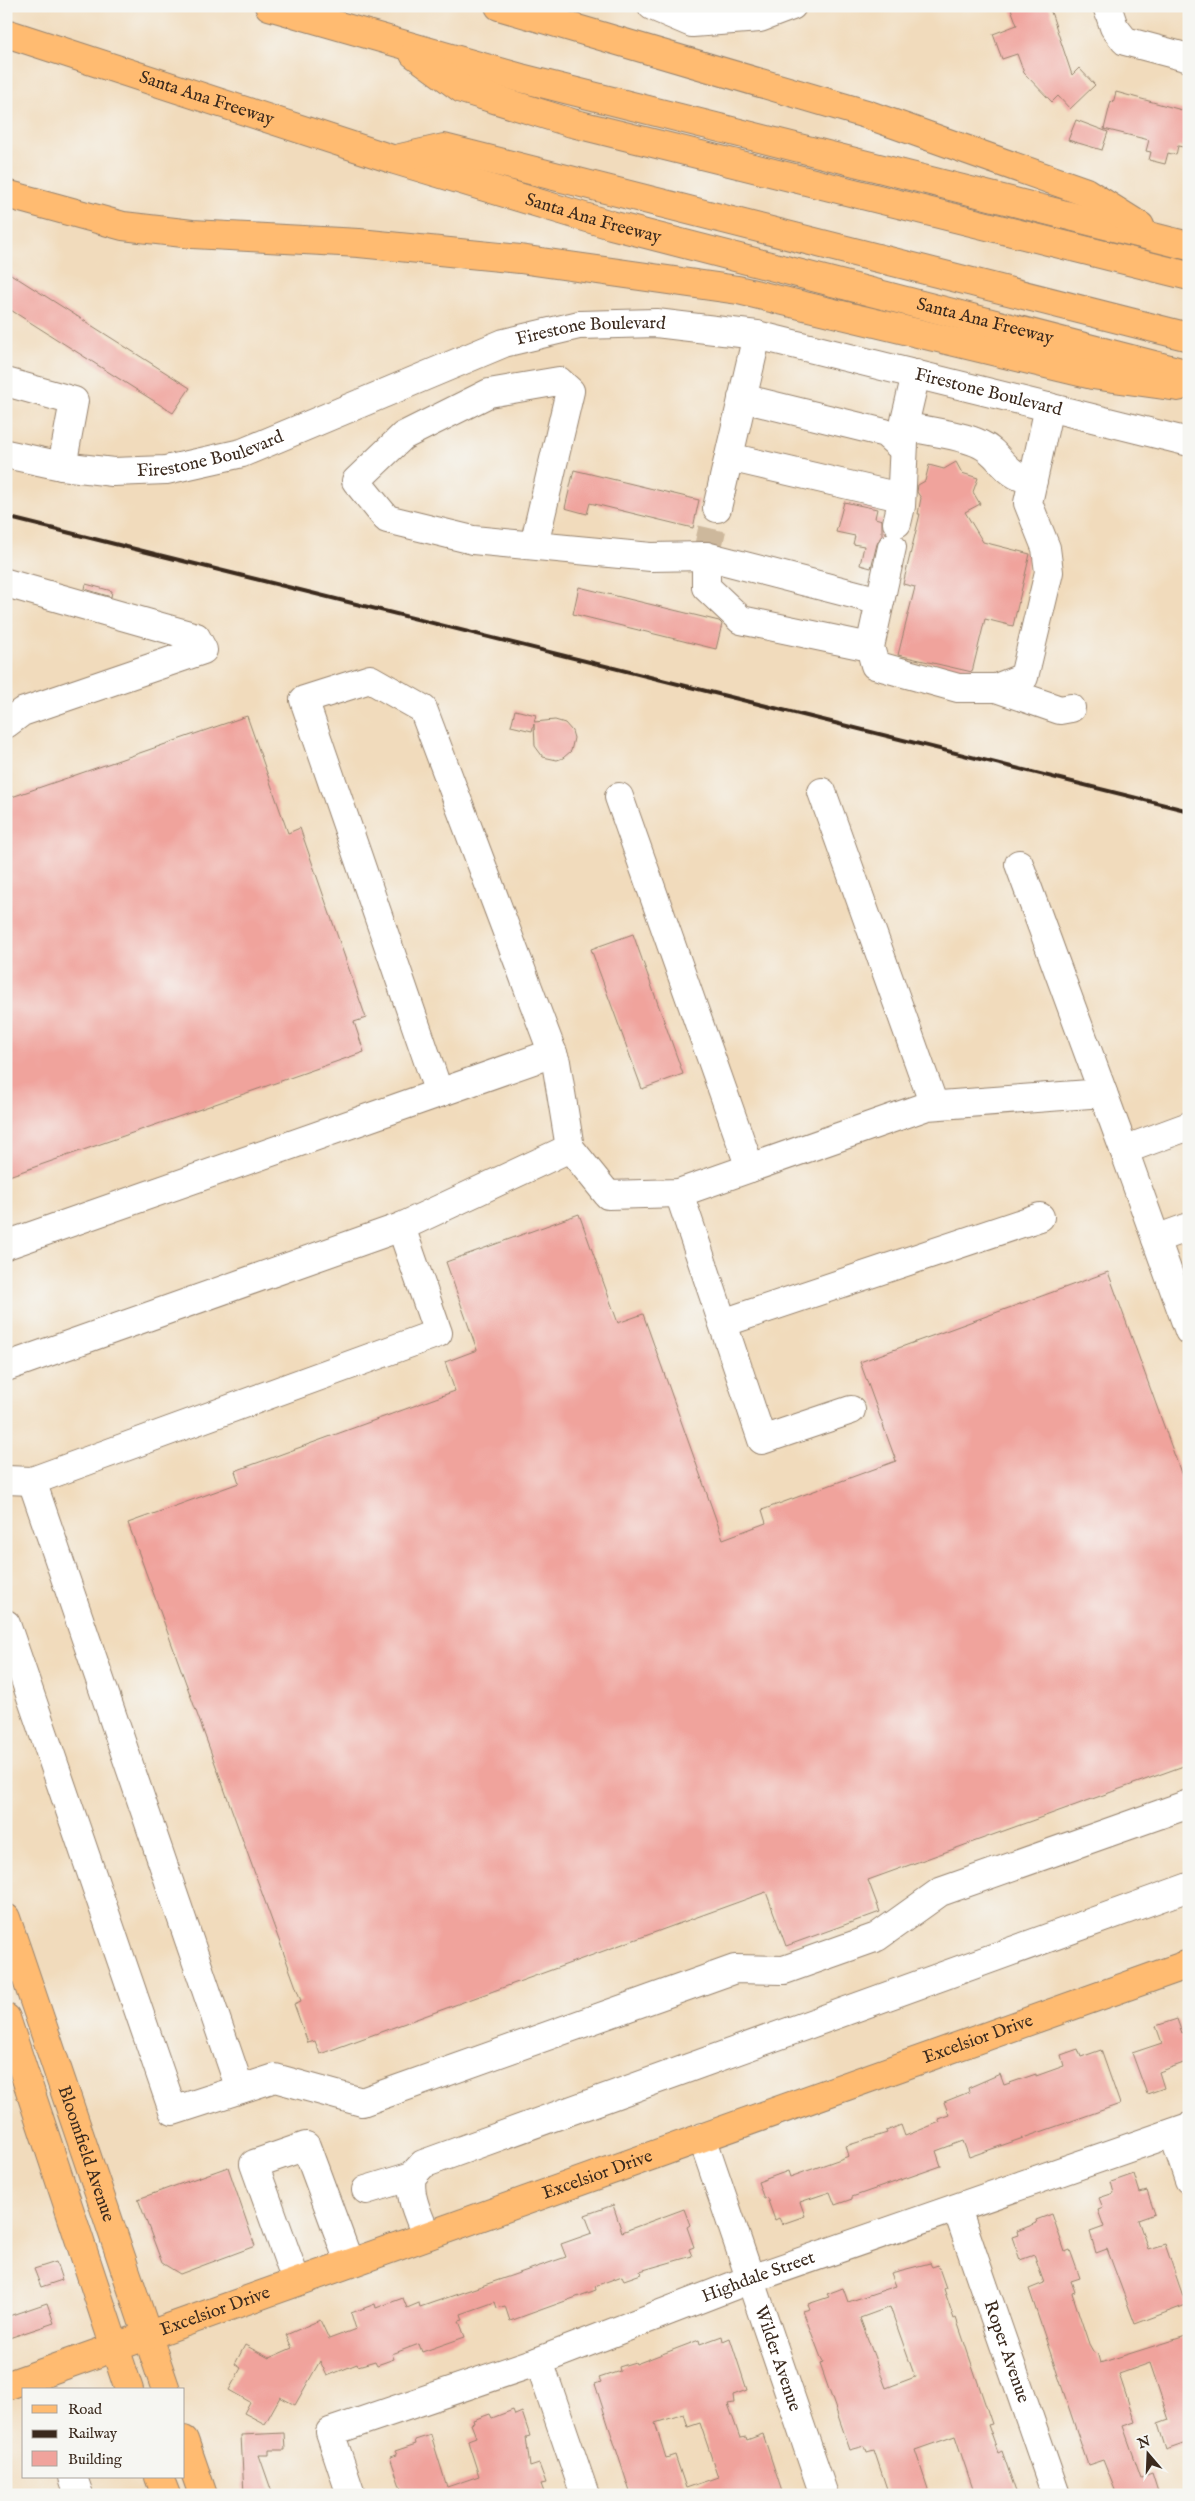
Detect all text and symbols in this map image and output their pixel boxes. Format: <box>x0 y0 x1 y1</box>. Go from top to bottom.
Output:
street label: Santa Ana Freeway <box>136 66 277 131</box>
street label: Santa Ana Freeway <box>522 188 664 249</box>
street label: Santa Ana Freeway <box>914 293 1056 350</box>
street label: Firestone Boulevard <box>514 311 667 351</box>
street label: Firestone Boulevard <box>912 363 1065 422</box>
street label: Firestone Boulevard <box>136 425 287 483</box>
street label: Excelsior Drive <box>920 2009 1036 2069</box>
street label: Bloomfield Avenue <box>52 2083 120 2225</box>
street label: Excelsior Drive <box>539 2145 656 2205</box>
street label: Highdale Street <box>699 2246 818 2308</box>
street label: Excelsior Drive <box>157 2281 273 2342</box>
street label: Roper Avenue <box>978 2297 1035 2406</box>
street label: Wilder Avenue <box>749 2303 806 2414</box>
legend <box>22 2388 185 2478</box>
text: Road <box>68 2400 103 2419</box>
text: Railway <box>68 2424 118 2443</box>
north arrow <box>1122 2428 1172 2478</box>
text: N <box>1134 2432 1153 2453</box>
text: Building <box>68 2450 123 2469</box>

